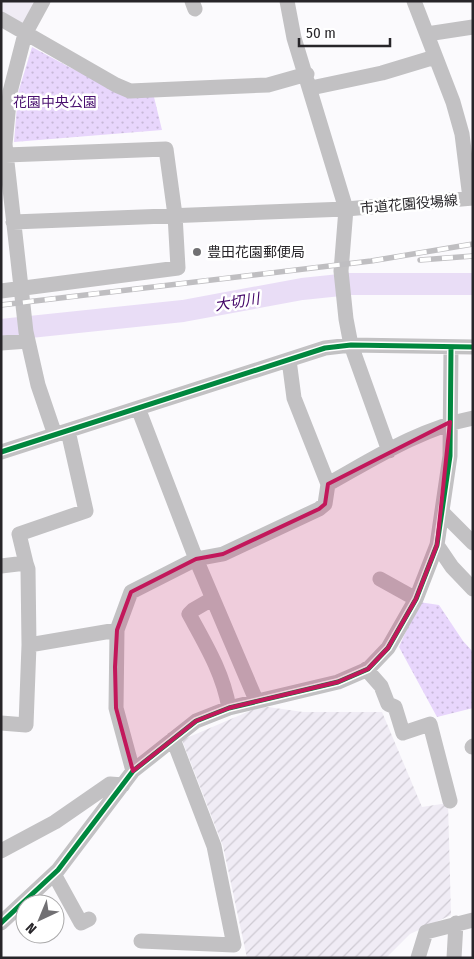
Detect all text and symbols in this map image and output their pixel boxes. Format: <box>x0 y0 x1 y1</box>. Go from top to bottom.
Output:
scale bar <box>299 15 390 47</box>
text: 50 m <box>306 24 336 42</box>
park label: 花園中央公園 <box>13 94 97 111</box>
street label: 市道花園役場線 <box>359 192 459 217</box>
place label: 豊田花園郵便局 <box>207 244 305 261</box>
marker: 豊田花園郵便局 <box>191 246 203 258</box>
water label: 大切川 <box>213 289 263 314</box>
north arrow <box>15 894 65 944</box>
text: N <box>22 919 40 937</box>

